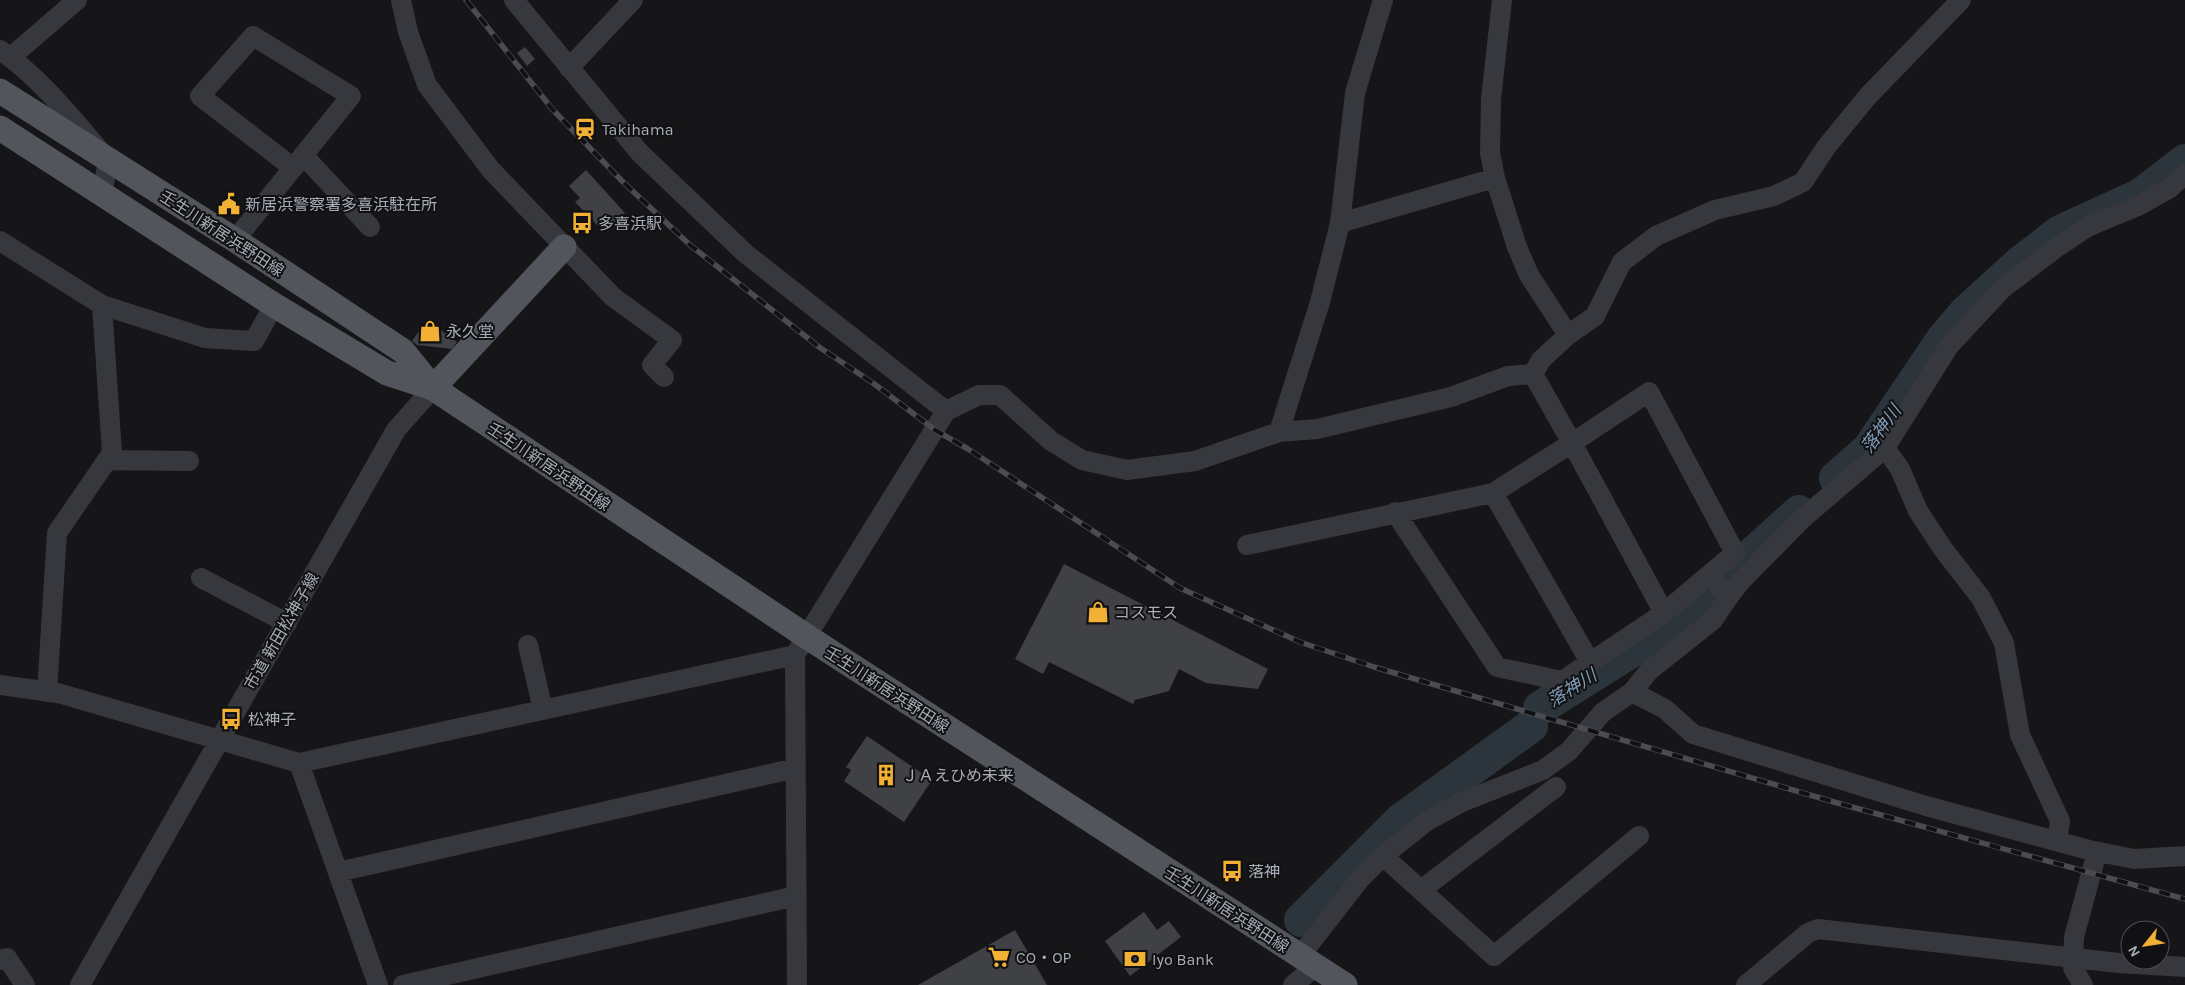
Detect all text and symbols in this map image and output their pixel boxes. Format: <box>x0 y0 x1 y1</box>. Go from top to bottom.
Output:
station icon: Takihama <box>572 116 598 142</box>
place label: Takihama <box>602 120 673 139</box>
street label: 壬生川新居浜野田線 <box>156 186 287 281</box>
public building icon: 新居浜警察署多喜浜駐在所 <box>216 191 242 217</box>
place label: 新居浜警察署多喜浜駐在所 <box>245 195 437 214</box>
bus stop icon: 多喜浜駅 <box>569 210 595 236</box>
place label: 多喜浜駅 <box>598 214 662 233</box>
shop icon: 永久堂 <box>417 318 443 344</box>
place label: 永久堂 <box>446 322 494 341</box>
water label: 落神川 <box>1856 399 1907 457</box>
street label: 壬生川新居浜野田線 <box>484 418 614 515</box>
street label: 市道 新田松神子線 <box>240 569 323 693</box>
shop icon: コスモス <box>1085 599 1111 625</box>
place label: コスモス <box>1114 603 1178 622</box>
street label: 壬生川新居浜野田線 <box>821 642 952 737</box>
water label: 落神川 <box>1543 663 1602 712</box>
bus stop icon: 松神子 <box>218 706 244 732</box>
place label: 松神子 <box>248 710 296 729</box>
building icon: ＪＡえひめ未来 <box>873 762 899 788</box>
place label: ＪＡえひめ未来 <box>902 766 1014 785</box>
bus stop icon: 落神 <box>1219 858 1245 884</box>
street label: 壬生川新居浜野田線 <box>1161 862 1292 957</box>
place label: 落神 <box>1248 862 1280 881</box>
north arrow <box>2120 920 2170 970</box>
text: N <box>2124 943 2144 960</box>
supermarket icon: CO・OP <box>986 944 1012 970</box>
bank icon: Iyo Bank <box>1122 946 1148 972</box>
place label: CO・OP <box>1016 948 1071 967</box>
place label: Iyo Bank <box>1152 950 1214 969</box>

